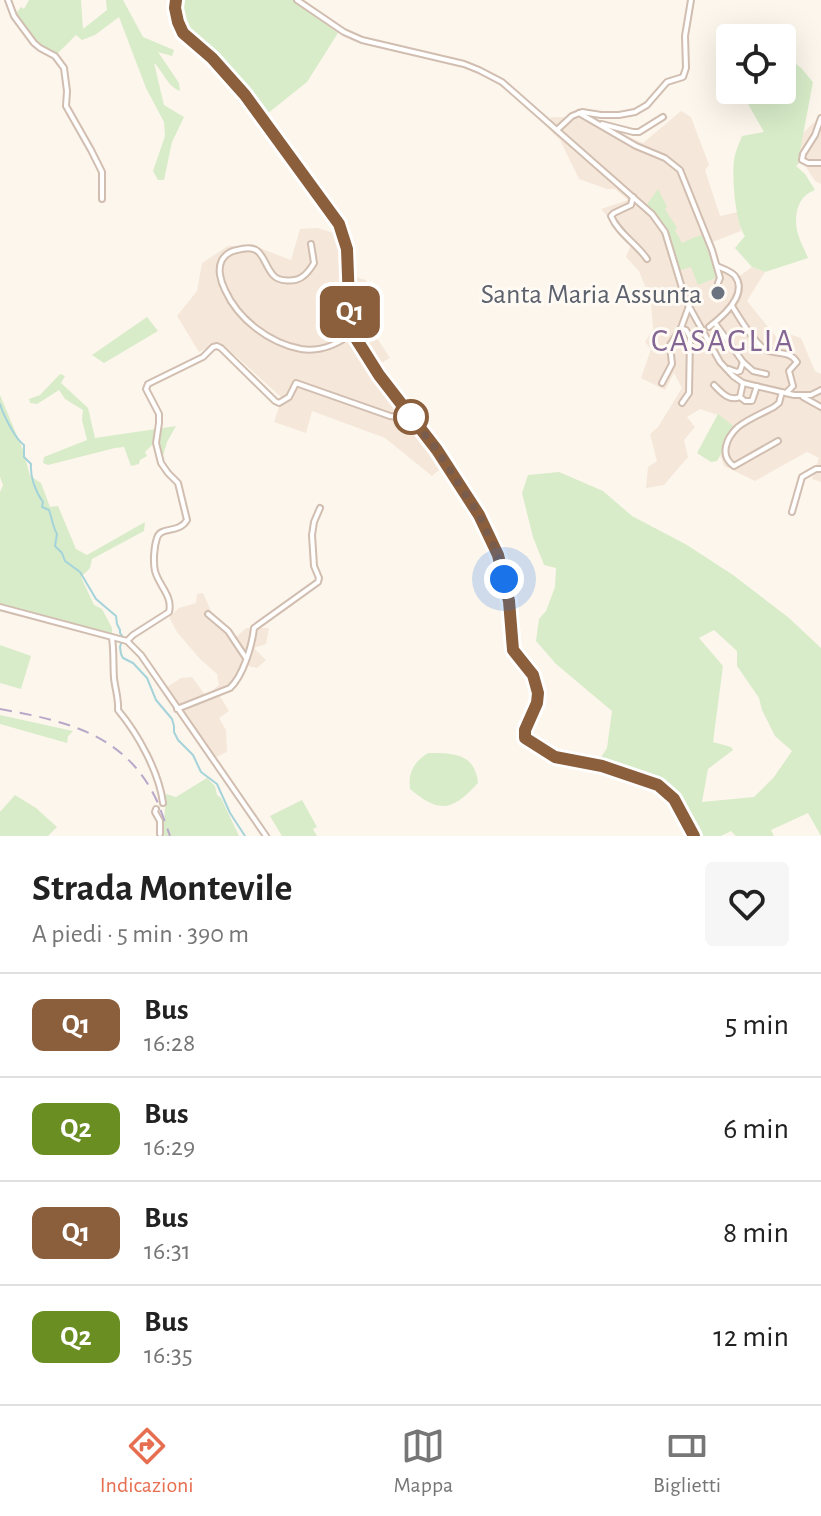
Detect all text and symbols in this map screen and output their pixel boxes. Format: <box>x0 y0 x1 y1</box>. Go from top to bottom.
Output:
map controls <box>716 24 796 104</box>
button: locate <box>716 24 796 104</box>
place label: Santa Maria Assunta <box>481 281 702 309</box>
marker: Santa Maria Assunta <box>709 284 727 302</box>
line badge: Q1 <box>314 286 386 338</box>
text: Q1 <box>336 298 364 326</box>
district label: CASAGLIA <box>651 325 795 357</box>
unlabelled marker <box>394 400 428 434</box>
your location <box>484 559 524 599</box>
button: heart <box>705 862 789 946</box>
text: Strada Montevile <box>32 870 293 908</box>
text: A piedi · 5 min · 390 m <box>32 921 249 947</box>
text: Bus <box>144 995 189 1025</box>
text: 5 min <box>725 1010 789 1040</box>
text: Q1 <box>62 1011 90 1039</box>
text: 16:28 <box>144 1030 195 1056</box>
text: Bus <box>144 1099 189 1129</box>
text: 6 min <box>723 1114 789 1144</box>
text: Q2 <box>60 1115 92 1143</box>
text: 16:29 <box>144 1134 195 1160</box>
text: Bus <box>144 1203 189 1233</box>
text: 8 min <box>723 1218 789 1248</box>
text: Q1 <box>62 1219 90 1247</box>
text: 16:31 <box>144 1238 191 1264</box>
text: Bus <box>144 1307 189 1337</box>
text: 12 min <box>713 1322 789 1352</box>
text: Q2 <box>60 1323 92 1351</box>
text: 16:35 <box>144 1342 193 1368</box>
tab: Indicazioni <box>100 1424 194 1498</box>
tab: Mappa <box>393 1424 453 1498</box>
tab: Biglietti <box>653 1424 721 1498</box>

